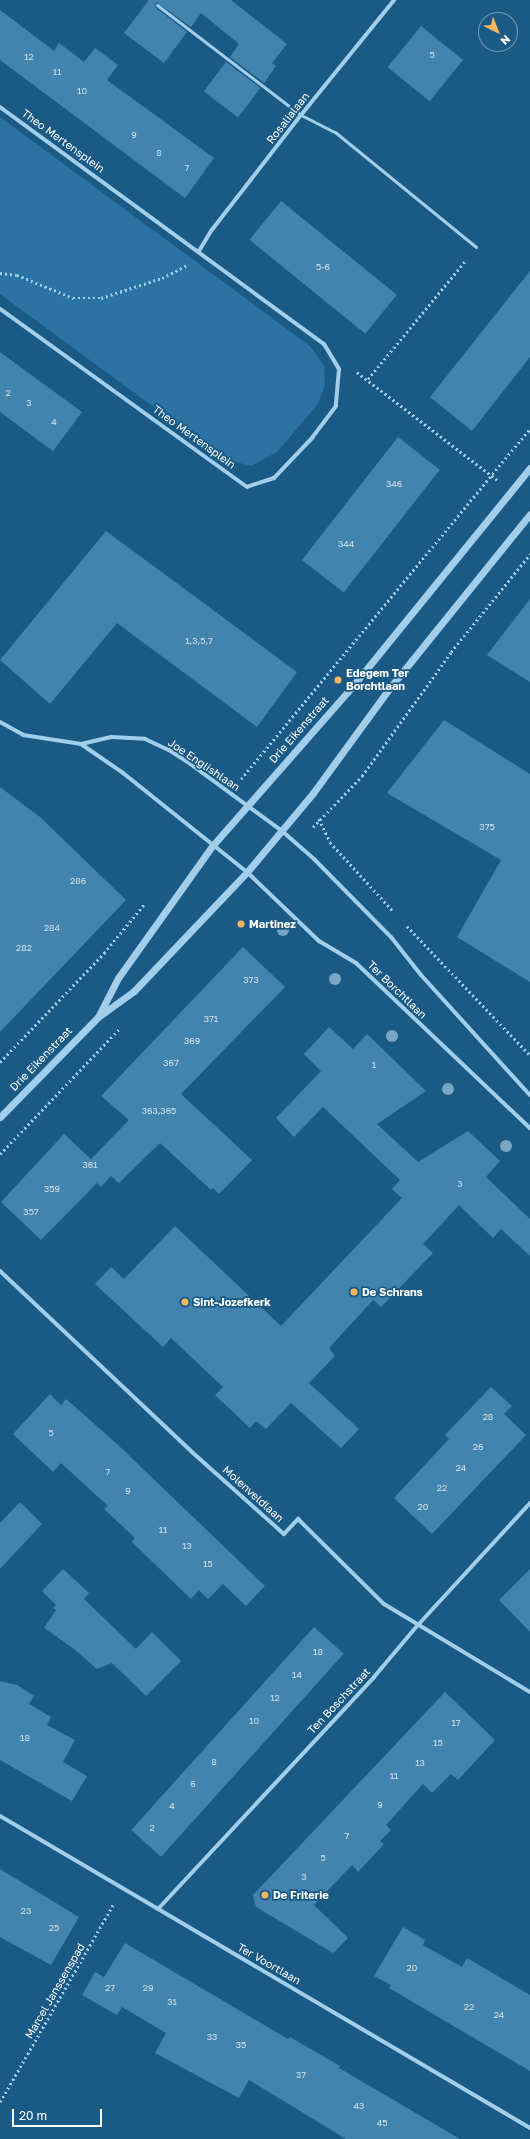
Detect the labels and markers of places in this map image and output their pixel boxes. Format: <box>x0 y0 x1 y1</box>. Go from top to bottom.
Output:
place label: Edegem Ter Borchtlaan <box>346 667 409 693</box>
marker: Edegem Ter Borchtlaan <box>333 675 343 685</box>
place label: Martinez <box>249 917 296 931</box>
marker: Martinez <box>236 919 246 929</box>
place label: De Schrans <box>362 1285 423 1299</box>
marker: De Schrans <box>349 1287 359 1297</box>
place label: Sint-Jozefkerk <box>193 1295 271 1309</box>
marker: Sint-Jozefkerk <box>180 1297 190 1307</box>
place label: De Friterie <box>273 1888 329 1902</box>
marker: De Friterie <box>260 1890 270 1900</box>

